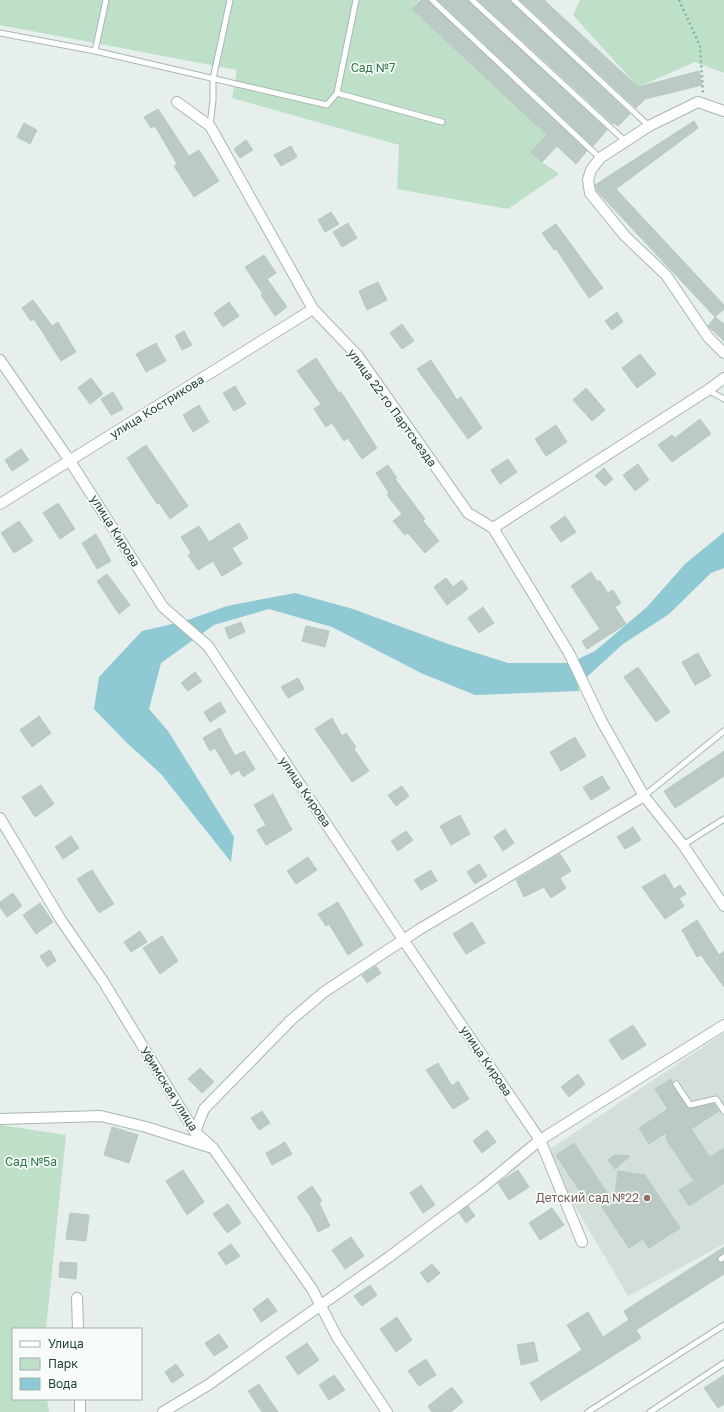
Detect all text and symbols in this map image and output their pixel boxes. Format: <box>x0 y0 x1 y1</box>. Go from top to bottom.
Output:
park label: Сад №7 <box>351 60 395 75</box>
street label: улица 22-го Партсъезда <box>345 346 440 470</box>
street label: улица Кострикова <box>107 372 207 442</box>
street label: улица Кирова <box>87 492 144 569</box>
street label: улица Кирова <box>276 754 335 830</box>
street label: улица Кирова <box>457 1023 516 1099</box>
street label: Уфимская улица <box>137 1044 202 1134</box>
park label: Сад №5а <box>5 1154 57 1169</box>
place label: Детский сад №22 <box>536 1190 639 1205</box>
marker: Детский сад №22 <box>642 1193 652 1203</box>
legend <box>12 1328 142 1400</box>
text: Улица <box>48 1336 84 1351</box>
text: Парк <box>48 1356 78 1371</box>
text: Вода <box>48 1376 77 1391</box>

